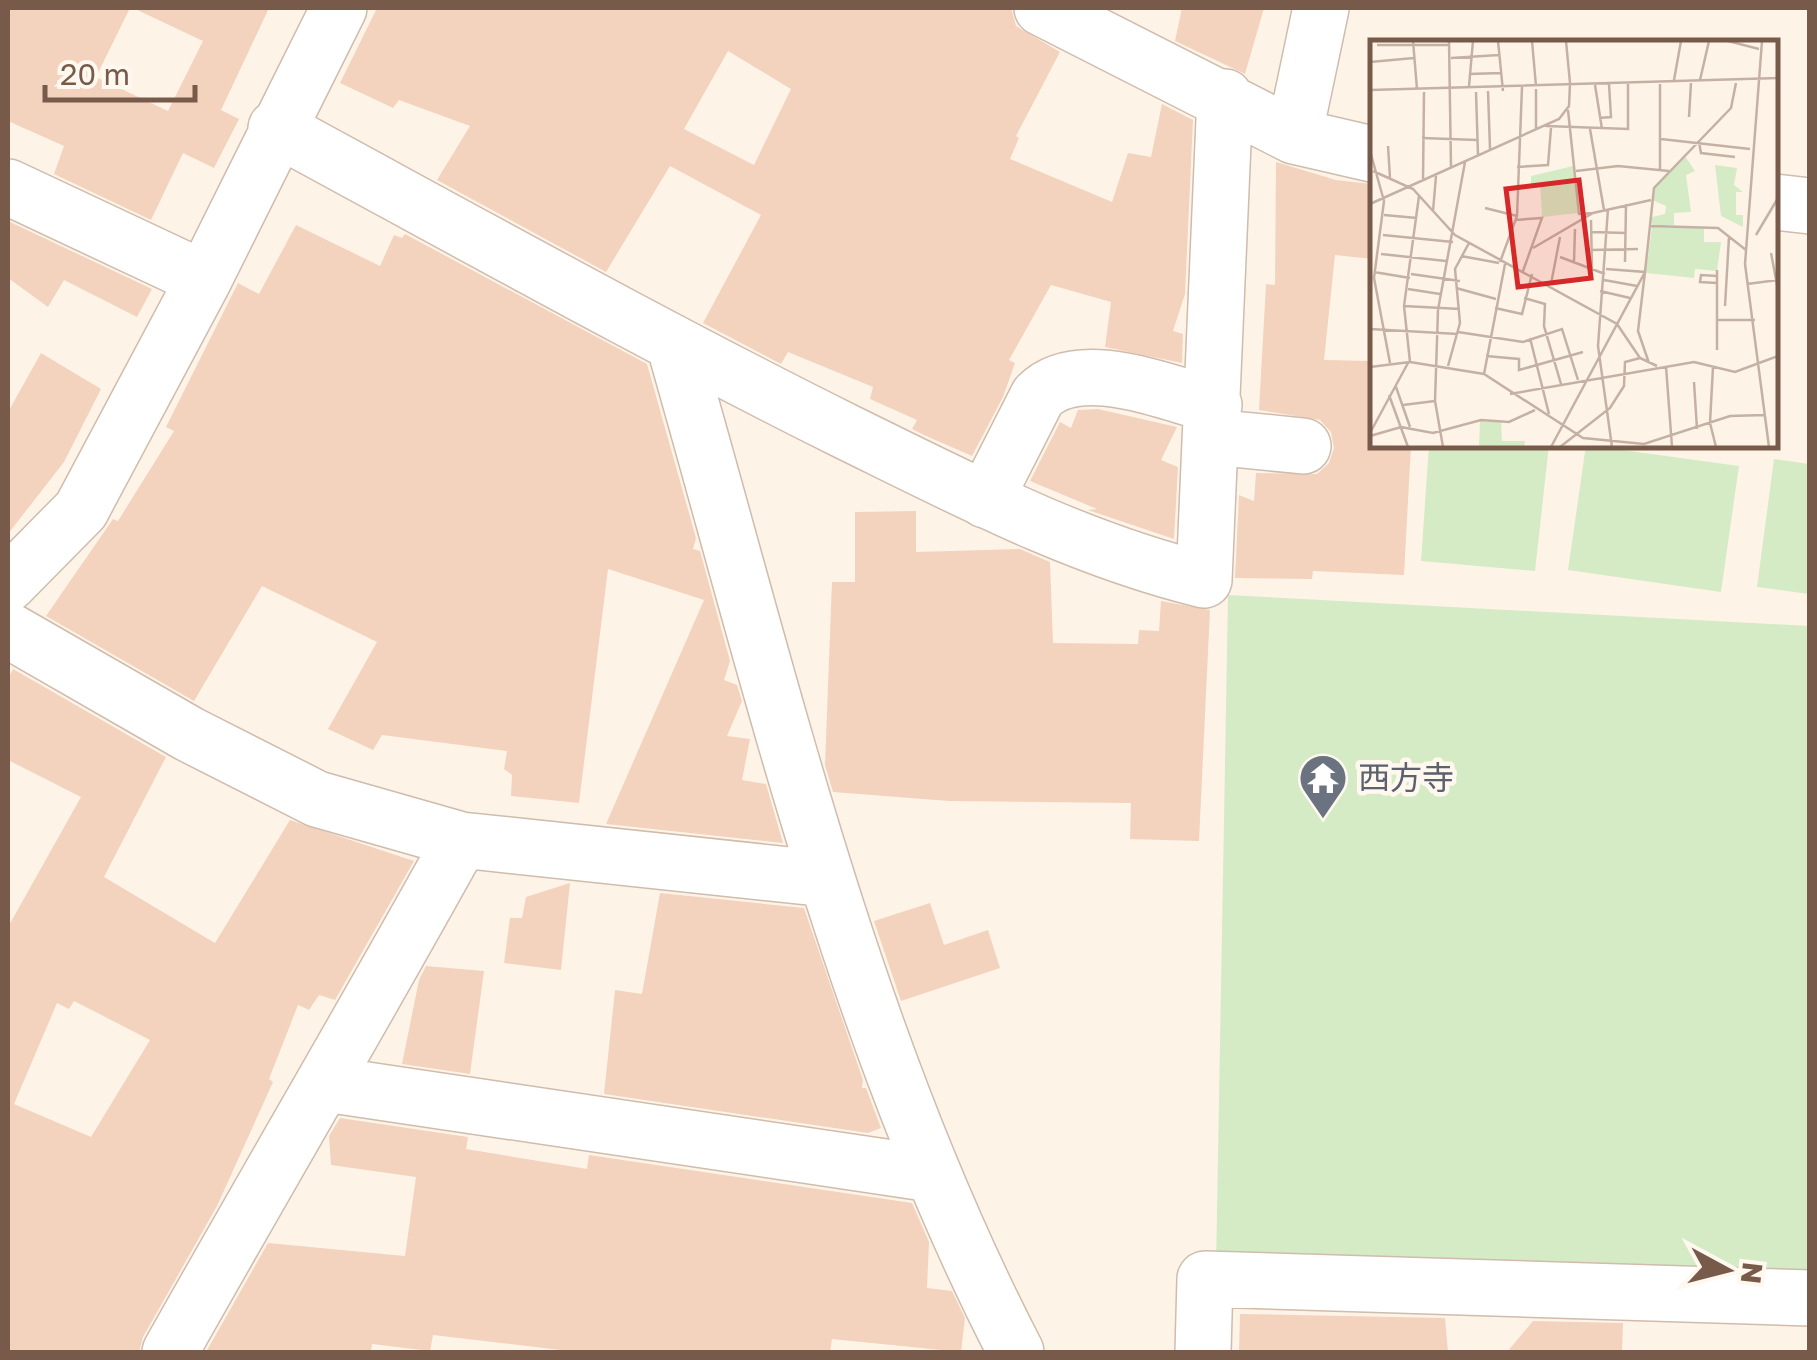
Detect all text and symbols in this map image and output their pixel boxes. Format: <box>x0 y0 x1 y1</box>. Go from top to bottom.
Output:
scale bar <box>45 40 195 102</box>
inset map <box>1370 40 1777 448</box>
text: 20 m <box>60 56 130 92</box>
temple icon: 西方寺 <box>1297 752 1349 820</box>
place label: 西方寺 <box>1358 758 1454 796</box>
north arrow <box>1677 1220 1777 1320</box>
text: N <box>1735 1261 1770 1286</box>

